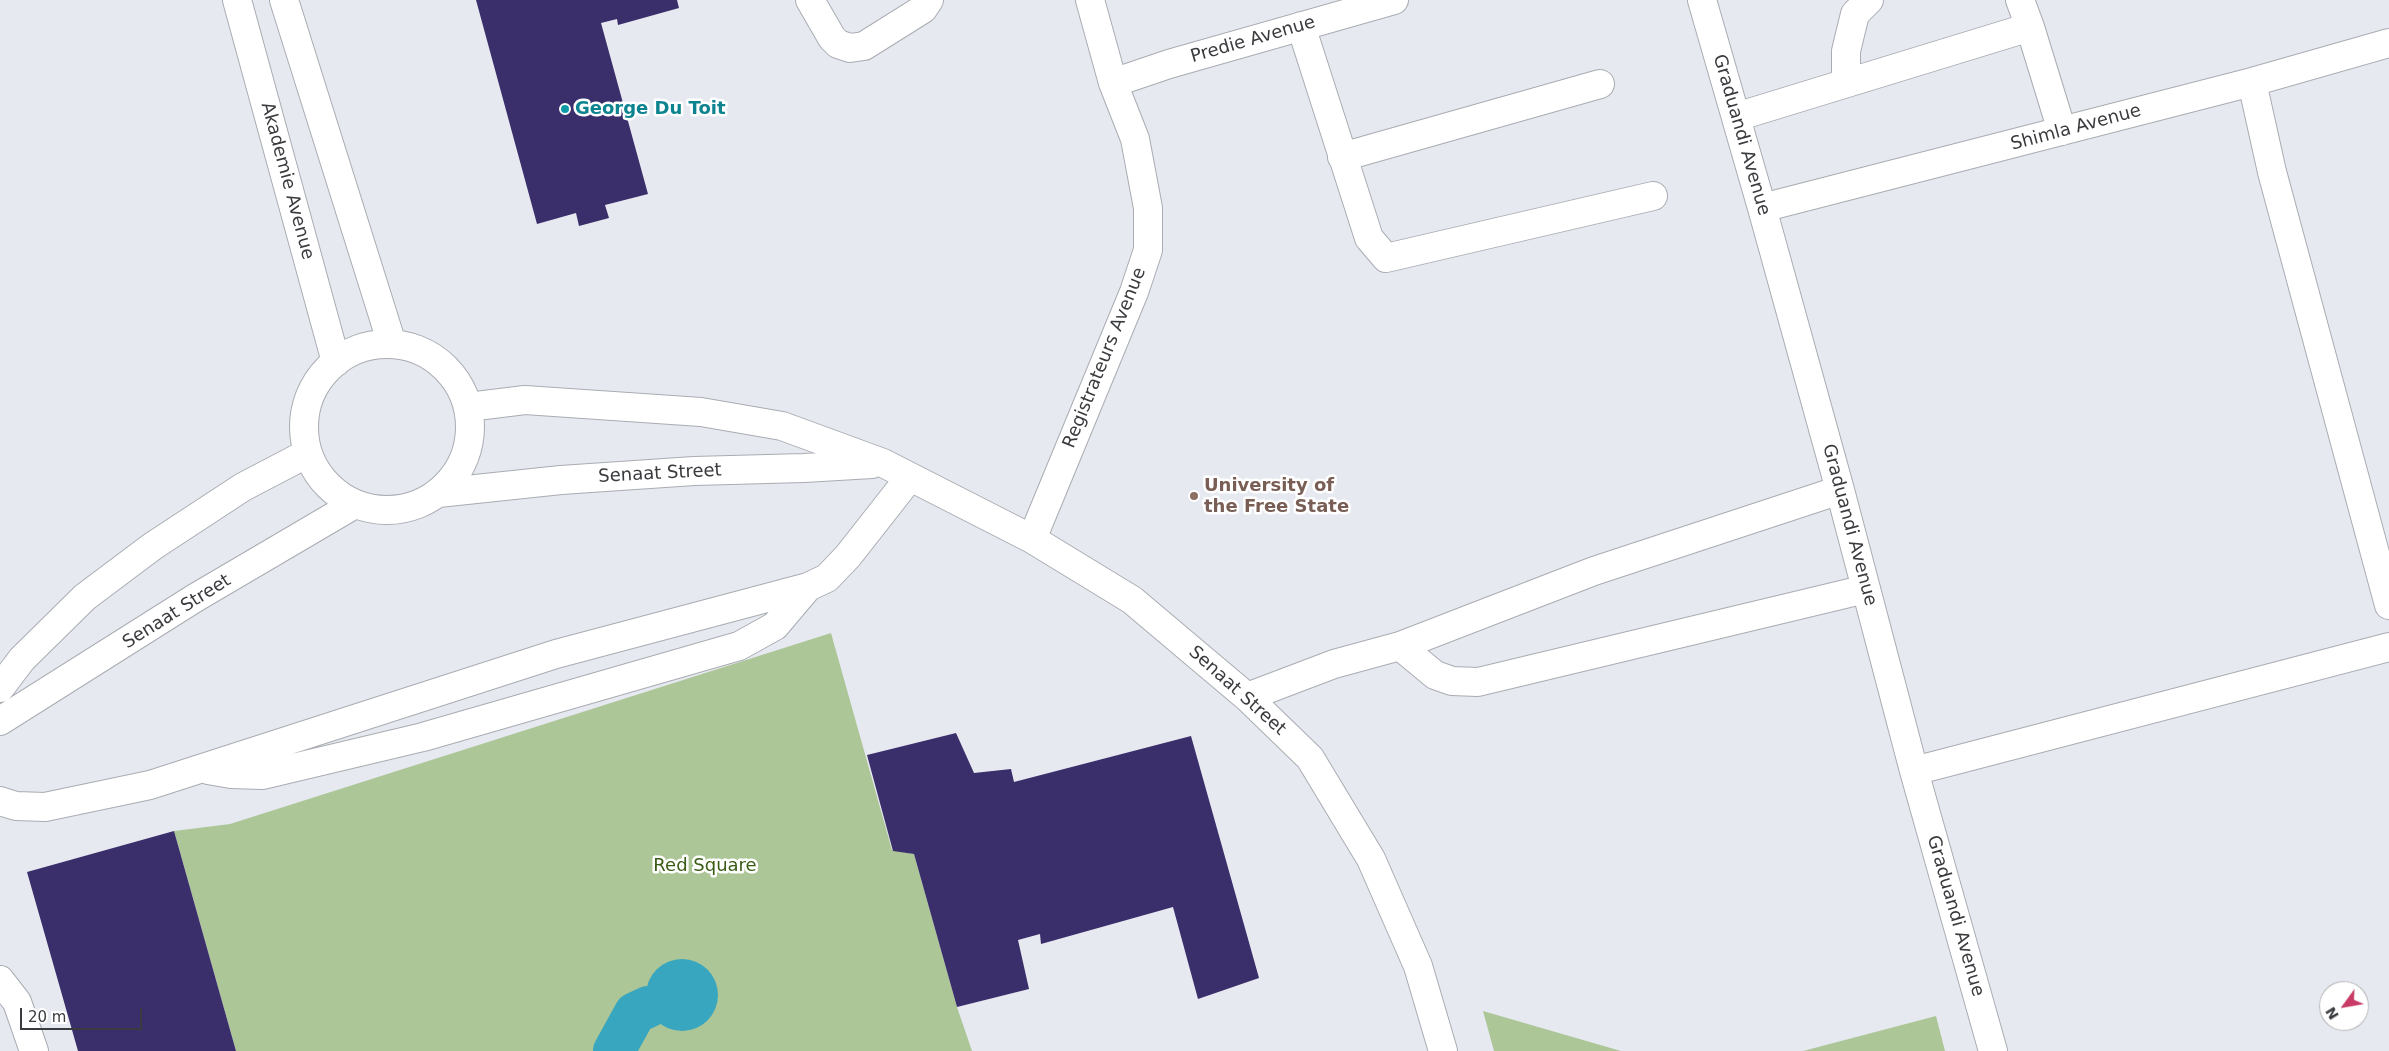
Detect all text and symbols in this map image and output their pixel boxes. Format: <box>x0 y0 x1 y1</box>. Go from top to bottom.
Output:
street label: Predie Avenue <box>1188 12 1318 68</box>
street label: Graduandi Avenue <box>1708 52 1774 218</box>
place label: George Du Toit <box>575 98 726 120</box>
street label: Akademie Avenue <box>256 100 318 262</box>
street label: Shimla Avenue <box>2008 100 2144 156</box>
marker: George Du Toit <box>559 103 571 115</box>
street label: Registrateurs Avenue <box>1059 264 1151 452</box>
street label: Graduandi Avenue <box>1817 442 1881 608</box>
street label: Senaat Street <box>598 460 722 488</box>
place label: University of the Free State <box>1204 475 1349 518</box>
marker: University of the Free State <box>1188 490 1200 502</box>
street label: Senaat Street <box>119 570 235 654</box>
street label: Senaat Street <box>1184 642 1290 740</box>
street label: Graduandi Avenue <box>1922 833 1988 999</box>
park label: Red Square <box>653 855 757 877</box>
north arrow <box>2319 981 2369 1031</box>
scale bar <box>22 998 145 1030</box>
text: N <box>2322 1004 2342 1023</box>
text: 20 m <box>28 1008 66 1026</box>

